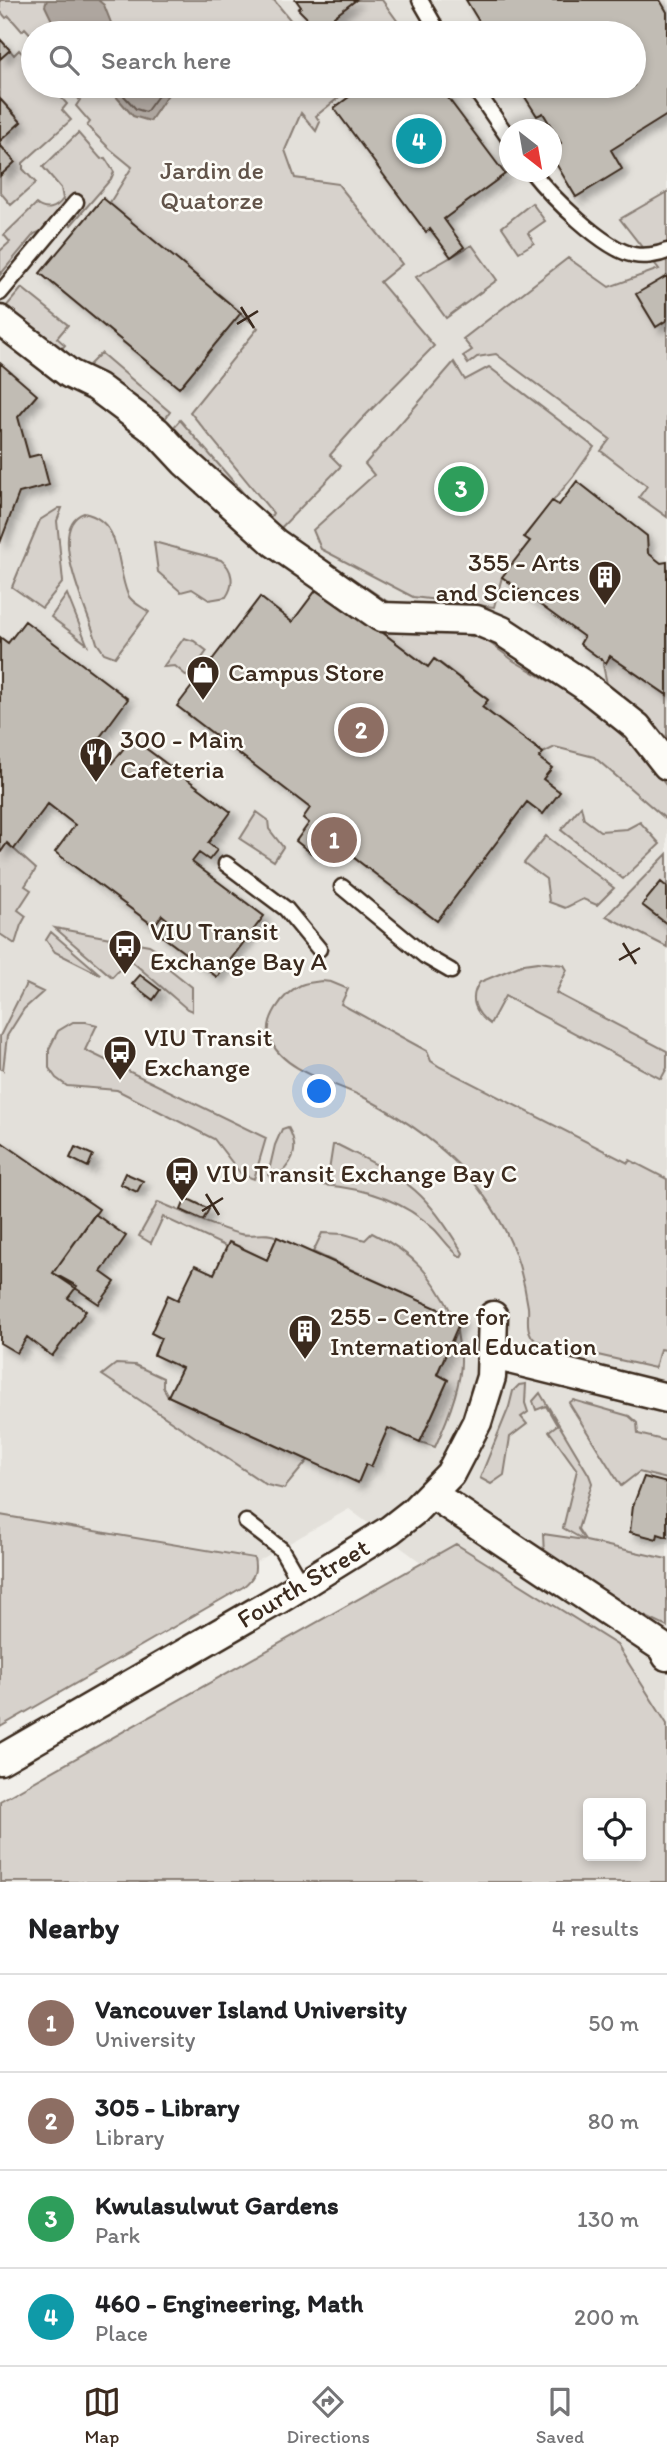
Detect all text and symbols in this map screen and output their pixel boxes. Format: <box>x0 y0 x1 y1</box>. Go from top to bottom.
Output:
search box <box>21 21 646 98</box>
icon: search <box>45 41 83 79</box>
text: Search here <box>101 44 231 76</box>
pin: 4 <box>396 115 442 167</box>
north arrow <box>499 119 562 182</box>
park label: Jardin de Quatorze <box>160 154 264 216</box>
pin: 3 <box>438 463 484 515</box>
place label: 355 - Arts and Sciences <box>435 546 580 608</box>
building icon: 355 - Arts and Sciences <box>586 558 624 607</box>
shop icon: Campus Store <box>184 653 222 702</box>
place label: Campus Store <box>228 656 385 688</box>
pin: 2 <box>338 704 384 756</box>
place label: 300 - Main Cafeteria <box>120 723 244 785</box>
restaurant icon: 300 - Main Cafeteria <box>77 735 115 784</box>
pin: 1 <box>311 814 357 866</box>
place label: VIU Transit Exchange Bay A <box>150 915 328 977</box>
bus stop icon: VIU Transit Exchange Bay A <box>106 927 144 976</box>
place label: VIU Transit Exchange <box>144 1021 273 1083</box>
bus stop icon: VIU Transit Exchange <box>101 1033 139 1082</box>
your location <box>302 1074 336 1108</box>
bus stop icon: VIU Transit Exchange Bay C <box>163 1154 201 1203</box>
place label: VIU Transit Exchange Bay C <box>206 1157 517 1189</box>
place label: 255 - Centre for International Education <box>330 1300 597 1362</box>
building icon: 255 - Centre for International Education <box>286 1312 324 1361</box>
street label: Fourth Street <box>231 1531 375 1635</box>
map controls <box>583 1798 646 1861</box>
button: locate <box>583 1798 646 1861</box>
text: Nearby <box>28 1909 119 1946</box>
text: 4 results <box>552 1914 639 1942</box>
text: Vancouver Island University <box>95 1993 407 2025</box>
text: 1 <box>46 2009 56 2037</box>
text: 50 m <box>588 2009 639 2037</box>
text: University <box>95 2025 195 2053</box>
text: 305 - Library <box>95 2091 239 2123</box>
text: 2 <box>45 2107 57 2135</box>
text: 80 m <box>588 2107 639 2135</box>
text: Library <box>95 2123 164 2151</box>
text: Kwulasulwut Gardens <box>95 2189 339 2221</box>
text: 3 <box>45 2205 57 2233</box>
text: 130 m <box>577 2205 639 2233</box>
text: Park <box>95 2221 140 2249</box>
text: 460 - Engineering, Math <box>95 2287 363 2319</box>
text: 4 <box>44 2303 58 2331</box>
text: 200 m <box>574 2303 639 2331</box>
text: Place <box>95 2319 148 2347</box>
tab: Map <box>83 2383 121 2448</box>
tab: Directions <box>286 2383 370 2448</box>
tab: Saved <box>536 2383 584 2448</box>

